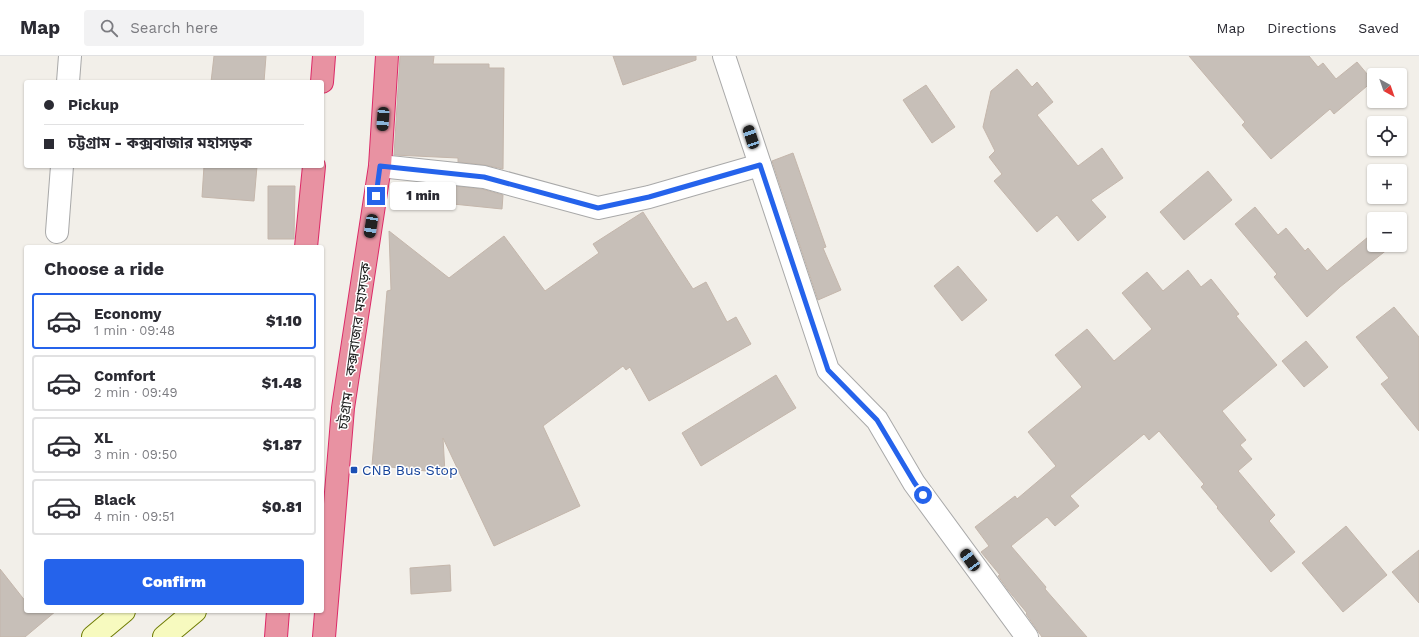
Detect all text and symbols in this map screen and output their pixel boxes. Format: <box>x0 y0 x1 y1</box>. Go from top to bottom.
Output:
search box <box>84 10 364 46</box>
text: Map <box>20 16 60 39</box>
icon: search <box>98 17 120 39</box>
text: Search here <box>130 19 218 37</box>
text: Map <box>1217 20 1245 36</box>
text: Directions <box>1267 20 1336 36</box>
text: Saved <box>1358 20 1399 36</box>
north arrow <box>1367 68 1407 108</box>
map controls <box>1367 68 1407 252</box>
text: Pickup <box>68 96 119 114</box>
car <box>376 107 390 131</box>
button: locate <box>1367 116 1407 156</box>
car <box>742 124 760 150</box>
text: চট্টগ্রাম - কক্সবাজার মহাসড়ক <box>68 134 252 152</box>
button: + <box>1367 164 1407 204</box>
callout: 1 min <box>390 182 456 210</box>
route end <box>367 187 385 205</box>
text: 1 min <box>406 188 440 203</box>
button: − <box>1367 212 1407 252</box>
car <box>363 213 379 239</box>
text: Choose a ride <box>44 258 164 279</box>
street label: চট্টগ্রাম - কক্সবাজার মহাসড়ক <box>334 261 374 432</box>
icon: car <box>46 303 82 339</box>
text: Economy <box>94 305 161 323</box>
text: $1.10 <box>266 312 302 330</box>
text: 1 min · 09:48 <box>94 323 175 338</box>
icon: car <box>46 365 82 401</box>
text: Comfort <box>94 367 155 385</box>
text: $1.48 <box>262 374 302 392</box>
text: 2 min · 09:49 <box>94 385 178 400</box>
icon: car <box>46 427 82 463</box>
text: XL <box>94 429 113 447</box>
text: $1.87 <box>263 436 302 454</box>
text: 3 min · 09:50 <box>94 447 177 462</box>
place label: CNB Bus Stop <box>362 462 458 478</box>
marker: CNB Bus Stop <box>349 465 359 475</box>
route start <box>914 486 932 504</box>
icon: car <box>46 489 82 525</box>
text: Black <box>94 491 136 509</box>
text: $0.81 <box>262 498 302 516</box>
text: 4 min · 09:51 <box>94 509 175 524</box>
car <box>958 547 982 573</box>
button: Confirm <box>44 559 304 605</box>

